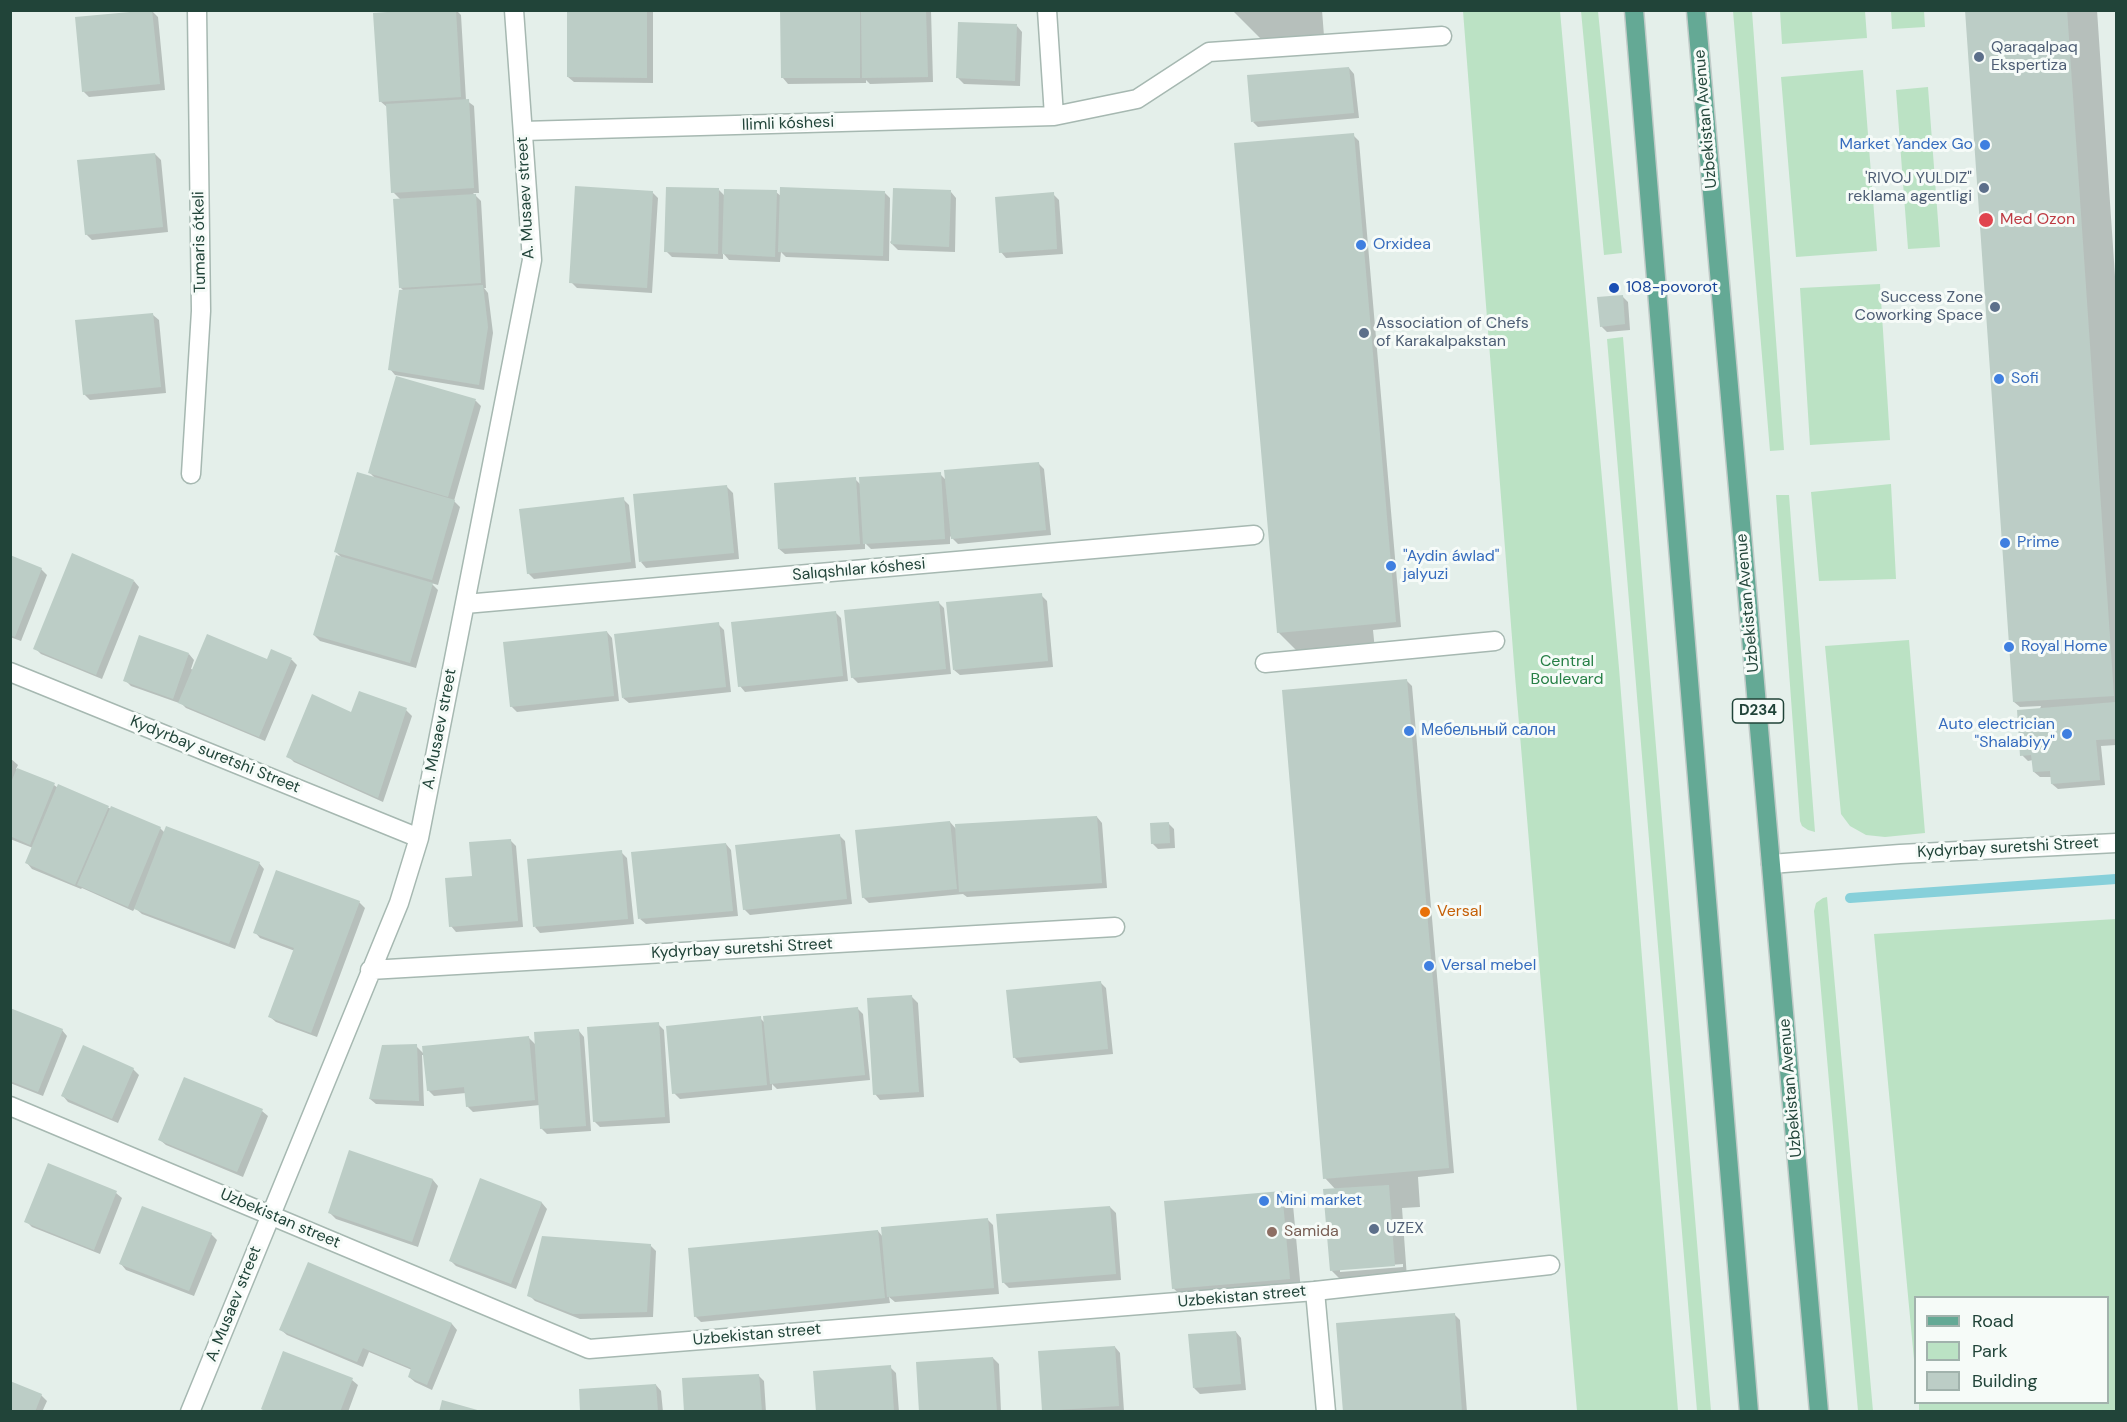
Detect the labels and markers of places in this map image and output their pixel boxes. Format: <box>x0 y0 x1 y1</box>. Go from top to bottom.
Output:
place label: Qaraqalpaq Ekspertiza <box>1991 38 2078 76</box>
marker: Qaraqalpaq Ekspertiza <box>1972 50 1986 64</box>
place label: Market Yandex Go <box>1840 135 1973 155</box>
marker: Market Yandex Go <box>1978 138 1992 152</box>
place label: 'RIVOJ YULDIZ" reklama agentligi <box>1848 169 1972 207</box>
marker: 'RIVOJ YULDIZ" reklama agentligi <box>1977 181 1991 195</box>
place label: Med Ozon <box>2000 210 2075 230</box>
marker: Med Ozon <box>1977 211 1995 229</box>
place label: Orxidea <box>1373 235 1431 255</box>
marker: Orxidea <box>1354 238 1368 252</box>
place label: 108-povorot <box>1626 278 1718 298</box>
marker: 108-povorot <box>1607 281 1621 295</box>
place label: Success Zone Coworking Space <box>1855 288 1983 326</box>
marker: Success Zone Coworking Space <box>1988 300 2002 314</box>
place label: Association of Chefs of Karakalpakstan <box>1376 314 1529 352</box>
marker: Association of Chefs of Karakalpakstan <box>1357 326 1371 340</box>
place label: Sofi <box>2011 369 2039 389</box>
marker: Sofi <box>1992 372 2006 386</box>
place label: Prime <box>2017 533 2059 553</box>
marker: Prime <box>1998 536 2012 550</box>
place label: "Aydin áwlad" jalyuzi <box>1403 547 1500 585</box>
marker: "Aydin áwlad" jalyuzi <box>1384 559 1398 573</box>
place label: Royal Home <box>2021 637 2108 657</box>
marker: Royal Home <box>2002 640 2016 654</box>
place label: Auto electrician "Shalabiyy" <box>1938 715 2055 753</box>
place label: Мебельный салон <box>1421 721 1556 741</box>
marker: Мебельный салон <box>1402 724 1416 738</box>
marker: Auto electrician "Shalabiyy" <box>2060 727 2074 741</box>
place label: Versal <box>1437 902 1482 922</box>
marker: Versal <box>1418 905 1432 919</box>
place label: Versal mebel <box>1441 956 1536 976</box>
marker: Versal mebel <box>1422 959 1436 973</box>
place label: Mini market <box>1276 1191 1362 1211</box>
marker: Mini market <box>1257 1194 1271 1208</box>
place label: UZEX <box>1386 1219 1424 1239</box>
place label: Samida <box>1284 1222 1339 1242</box>
marker: UZEX <box>1367 1222 1381 1236</box>
marker: Samida <box>1265 1225 1279 1239</box>

